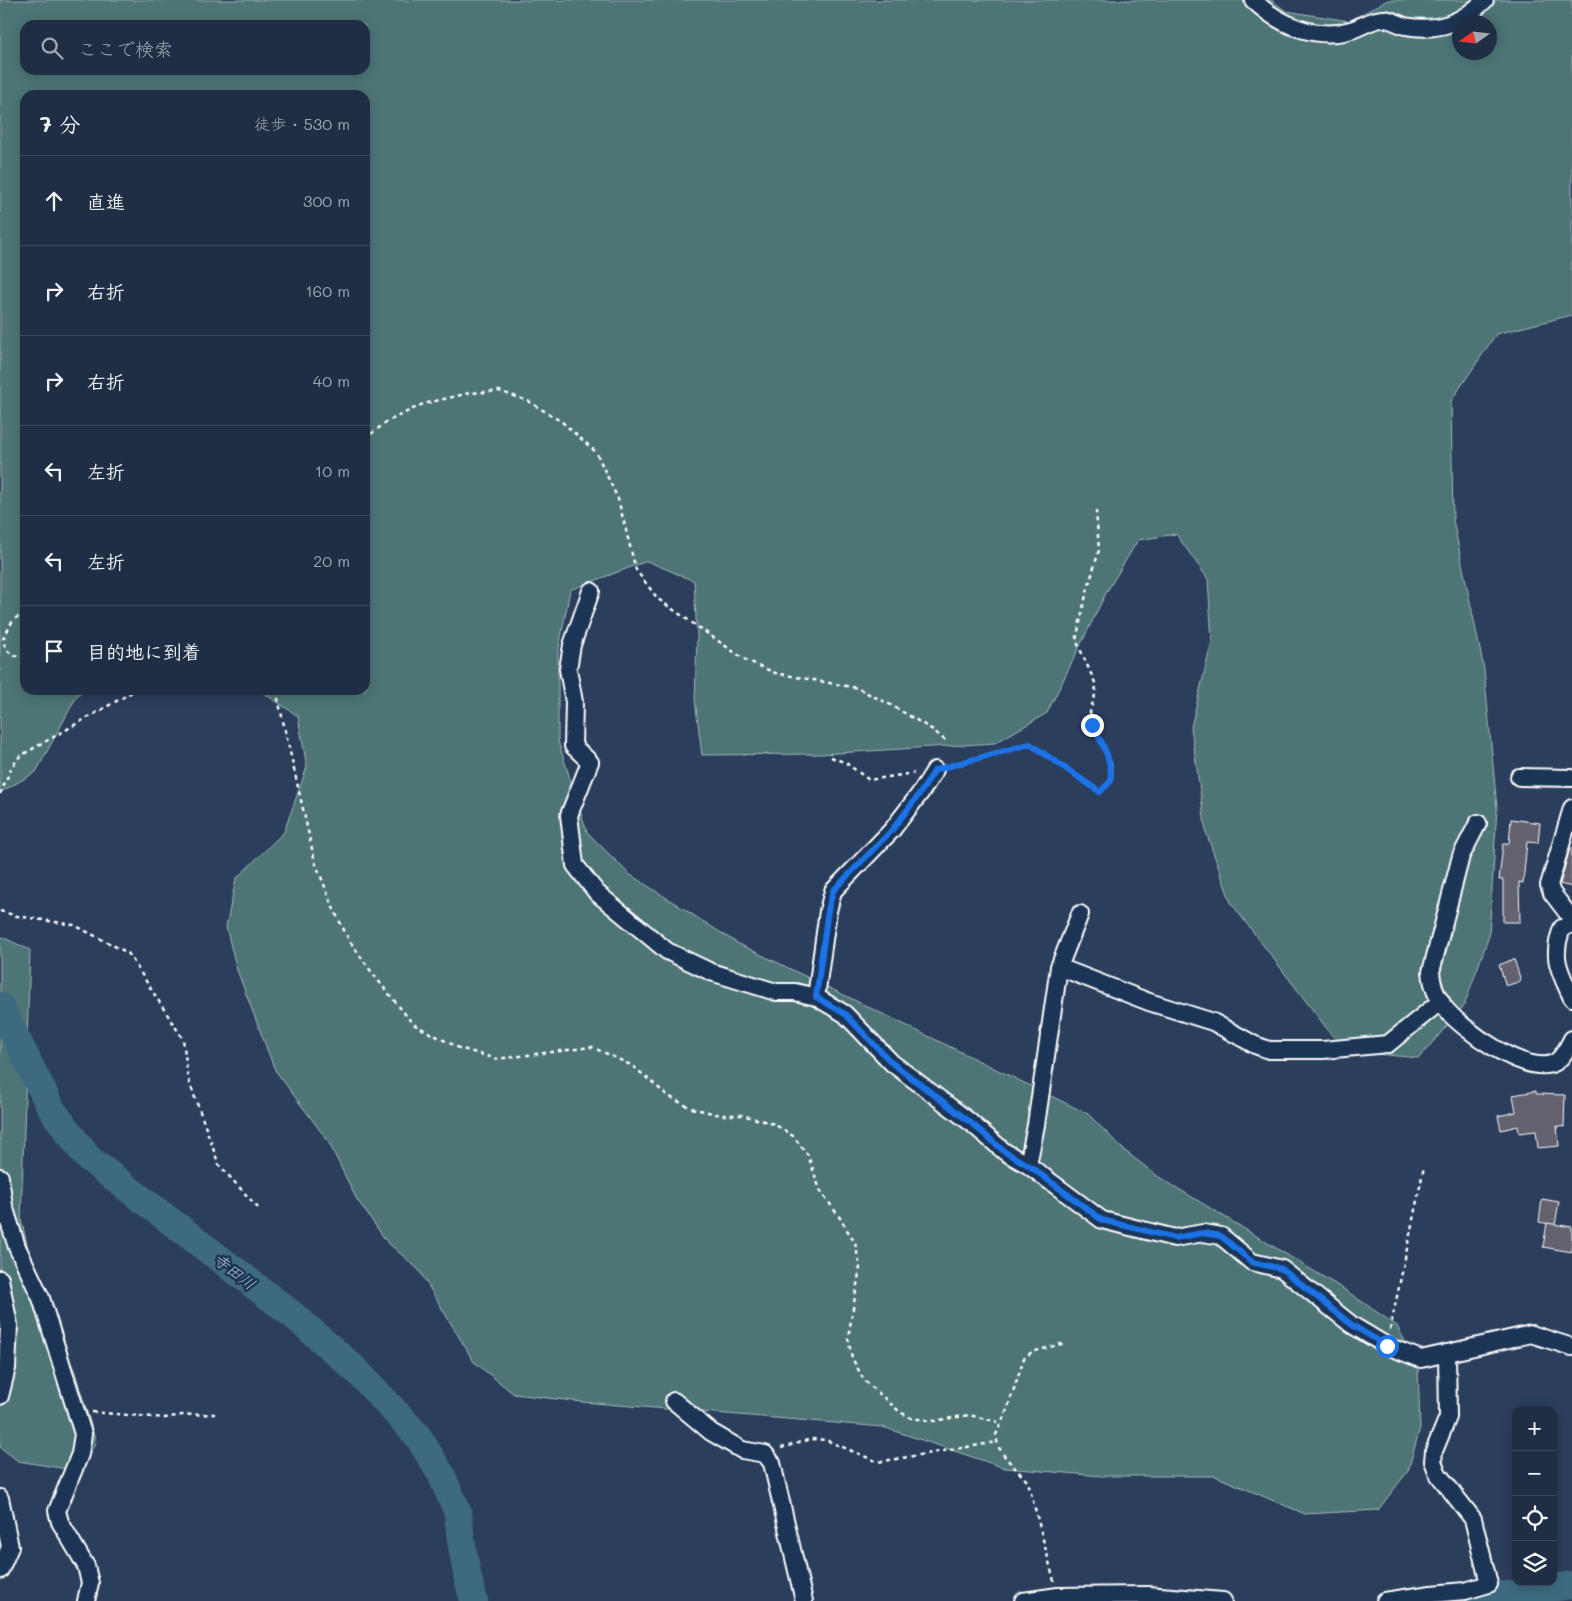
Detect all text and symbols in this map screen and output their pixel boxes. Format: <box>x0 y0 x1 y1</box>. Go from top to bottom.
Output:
north arrow <box>1452 15 1497 60</box>
search box <box>20 20 370 75</box>
icon: search <box>38 34 66 62</box>
text: ここで検索 <box>78 36 173 61</box>
text: 7 分 <box>40 110 80 137</box>
text: 徒歩 · 530 m <box>254 113 350 134</box>
icon: ahead <box>40 187 68 215</box>
text: 直進 <box>87 189 125 214</box>
text: 300 m <box>303 190 350 211</box>
icon: right <box>40 277 68 305</box>
text: 右折 <box>87 279 125 304</box>
text: 160 m <box>305 280 350 301</box>
icon: right <box>40 367 68 395</box>
text: 右折 <box>87 369 125 394</box>
text: 40 m <box>313 370 350 391</box>
icon: left <box>40 457 68 485</box>
text: 左折 <box>87 459 125 484</box>
text: 10 m <box>315 460 350 481</box>
icon: left <box>40 547 68 575</box>
text: 左折 <box>87 549 125 574</box>
text: 20 m <box>313 550 350 571</box>
icon: arrive <box>40 637 68 665</box>
text: 目的地に到着 <box>87 639 201 664</box>
route end <box>1081 714 1104 737</box>
water label: 寺田川 <box>210 1248 260 1294</box>
route start <box>1376 1335 1399 1358</box>
map controls <box>1512 1406 1557 1586</box>
button: + <box>1512 1406 1557 1451</box>
button: − <box>1512 1451 1557 1496</box>
button: locate <box>1512 1496 1557 1541</box>
button: layers <box>1512 1541 1557 1586</box>

